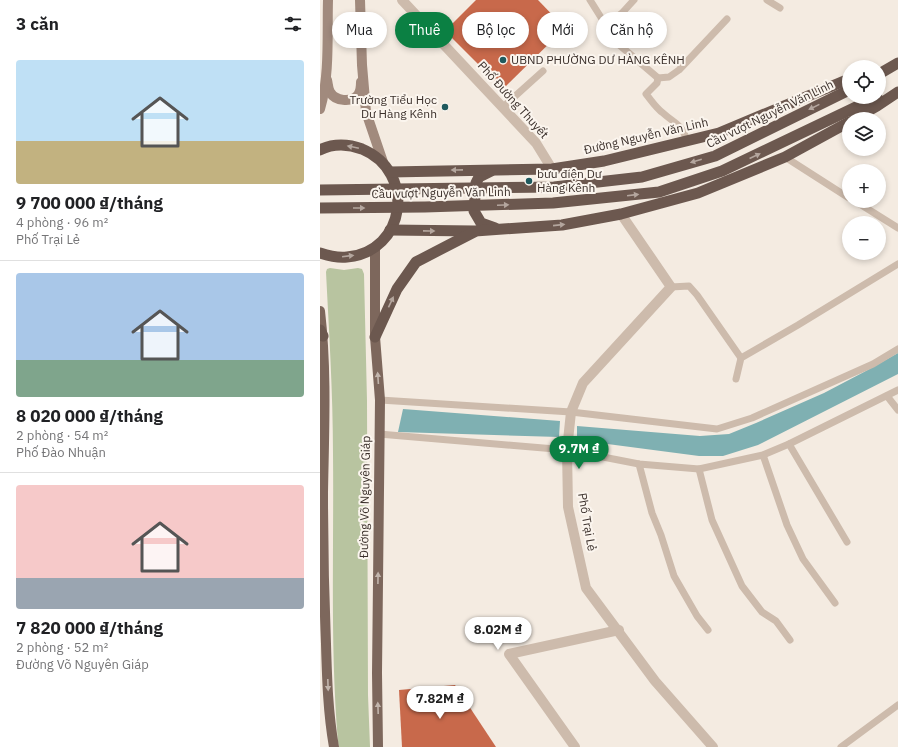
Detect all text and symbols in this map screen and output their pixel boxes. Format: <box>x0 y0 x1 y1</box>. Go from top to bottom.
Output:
chip: Mua <box>332 12 387 48</box>
chip: Thuê <box>395 12 454 48</box>
chip: Bộ lọc <box>462 12 529 48</box>
chip: Mới <box>537 12 588 48</box>
chip: Căn hộ <box>596 12 667 48</box>
text: 3 căn <box>16 13 59 35</box>
icon: filters <box>282 13 304 35</box>
place label: UBND PHƯỜNG DƯ HÀNG KÊNH <box>511 52 685 67</box>
marker: UBND PHƯỜNG DƯ HÀNG KÊNH <box>498 55 508 65</box>
street label: Phố Đường Thuyết <box>475 58 552 141</box>
map controls <box>842 60 886 260</box>
button: locate <box>842 60 886 104</box>
street label: Cầu vượt Nguyễn Văn Linh <box>704 76 836 151</box>
icon: home <box>124 86 196 158</box>
place label: Trường Tiểu Học Dư Hàng Kênh <box>349 92 437 121</box>
marker: Trường Tiểu Học Dư Hàng Kênh <box>440 102 450 112</box>
one-way arrow <box>808 104 820 110</box>
button: layers <box>842 112 886 156</box>
street label: Đường Nguyễn Văn Linh <box>582 114 709 157</box>
one-way arrow <box>347 144 359 150</box>
one-way arrow <box>750 153 761 159</box>
one-way arrow <box>690 158 702 164</box>
button: + <box>842 164 886 208</box>
place label: bưu điện Dư Hàng Kênh <box>537 166 602 195</box>
one-way arrow <box>451 167 463 174</box>
marker: bưu điện Dư Hàng Kênh <box>524 176 534 186</box>
street label: Cầu vượt Nguyễn Văn Linh <box>371 184 511 201</box>
text: 9 700 000 ₫/tháng <box>16 192 163 214</box>
one-way arrow <box>626 192 639 198</box>
one-way arrow <box>497 202 510 208</box>
one-way arrow <box>353 205 366 211</box>
text: 4 phòng · 96 m² <box>16 214 108 231</box>
button: − <box>842 216 886 260</box>
one-way arrow <box>553 221 565 228</box>
one-way arrow <box>423 227 435 234</box>
text: Phố Trại Lẻ <box>16 231 80 248</box>
one-way arrow <box>342 253 354 259</box>
one-way arrow <box>388 296 394 307</box>
icon: home <box>124 299 196 371</box>
one-way arrow <box>374 372 381 384</box>
text: 8 020 000 ₫/tháng <box>16 405 163 427</box>
text: 2 phòng · 54 m² <box>16 427 108 444</box>
street label: Đường Võ Nguyên Giáp <box>356 436 373 558</box>
pin: 9.7M ₫ <box>546 436 612 470</box>
text: 9.7M ₫ <box>559 440 599 457</box>
text: Phố Đào Nhuận <box>16 444 106 461</box>
street label: Phố Trại Lẻ <box>575 492 600 553</box>
icon: home <box>124 511 196 583</box>
one-way arrow <box>375 571 381 584</box>
text: 7 820 000 ₫/tháng <box>16 617 163 639</box>
pin: 8.02M ₫ <box>461 617 535 651</box>
text: 8.02M ₫ <box>474 621 522 638</box>
text: 2 phòng · 52 m² <box>16 639 108 656</box>
text: Đường Võ Nguyên Giáp <box>16 656 149 673</box>
one-way arrow <box>324 679 331 691</box>
pin: 7.82M ₫ <box>403 686 477 720</box>
text: 7.82M ₫ <box>416 690 464 707</box>
one-way arrow <box>375 701 381 714</box>

